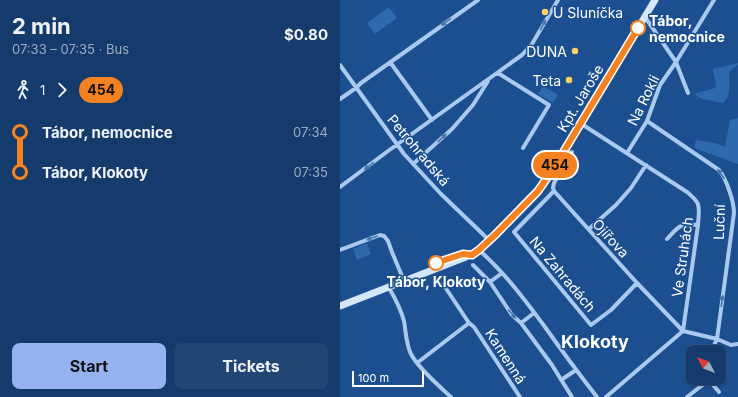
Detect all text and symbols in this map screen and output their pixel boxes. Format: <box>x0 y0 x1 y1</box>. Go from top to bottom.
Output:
place label: U Sluníčka <box>553 4 623 21</box>
marker: U Sluníčka <box>540 7 550 17</box>
place label: Tábor, nemocnice <box>649 12 725 45</box>
text: 2 min <box>12 13 71 39</box>
one-way arrow <box>440 18 451 27</box>
one-way arrow <box>539 19 546 31</box>
marker: Tábor, nemocnice <box>630 20 646 36</box>
text: $0.80 <box>284 25 328 44</box>
text: 07:33 – 07:35 · Bus <box>12 41 129 57</box>
place label: DUNA <box>526 43 567 60</box>
marker: DUNA <box>570 46 580 56</box>
street label: Kpt. Jaroše <box>553 61 607 135</box>
place label: Teta <box>532 72 561 89</box>
street label: Na Rokli <box>624 72 662 128</box>
marker: Teta <box>564 75 574 85</box>
icon: walk <box>12 79 34 101</box>
icon: forward <box>51 79 73 101</box>
text: 454 <box>87 81 115 98</box>
text: 1 <box>40 82 45 98</box>
street label: Petrohradská <box>384 111 454 189</box>
text: Tábor, nemocnice <box>42 123 173 142</box>
text: 07:34 <box>293 124 328 140</box>
one-way arrow <box>437 133 447 143</box>
line badge: 454 <box>532 152 578 178</box>
text: 454 <box>541 156 569 173</box>
one-way arrow <box>363 161 374 170</box>
text: Tábor, Klokoty <box>42 163 148 182</box>
text: 07:35 <box>293 164 328 180</box>
one-way arrow <box>717 169 725 180</box>
street label: Luční <box>710 203 728 240</box>
street label: Ojířova <box>589 215 633 261</box>
street label: Ve Struhách <box>668 216 696 298</box>
street label: Na Zahradách <box>527 233 599 315</box>
one-way arrow <box>366 235 378 241</box>
marker: Tábor, Klokoty <box>428 255 444 271</box>
place label: Tábor, Klokoty <box>387 273 486 290</box>
one-way arrow <box>719 295 725 307</box>
one-way arrow <box>508 309 517 319</box>
street label: Kamenná <box>482 325 530 387</box>
district label: Klokoty <box>561 331 629 352</box>
button: Start <box>12 343 166 389</box>
button: Tickets <box>174 343 328 389</box>
north arrow <box>686 345 726 385</box>
map controls <box>686 345 726 385</box>
scale bar <box>352 369 424 388</box>
text: 100 m <box>358 371 389 385</box>

